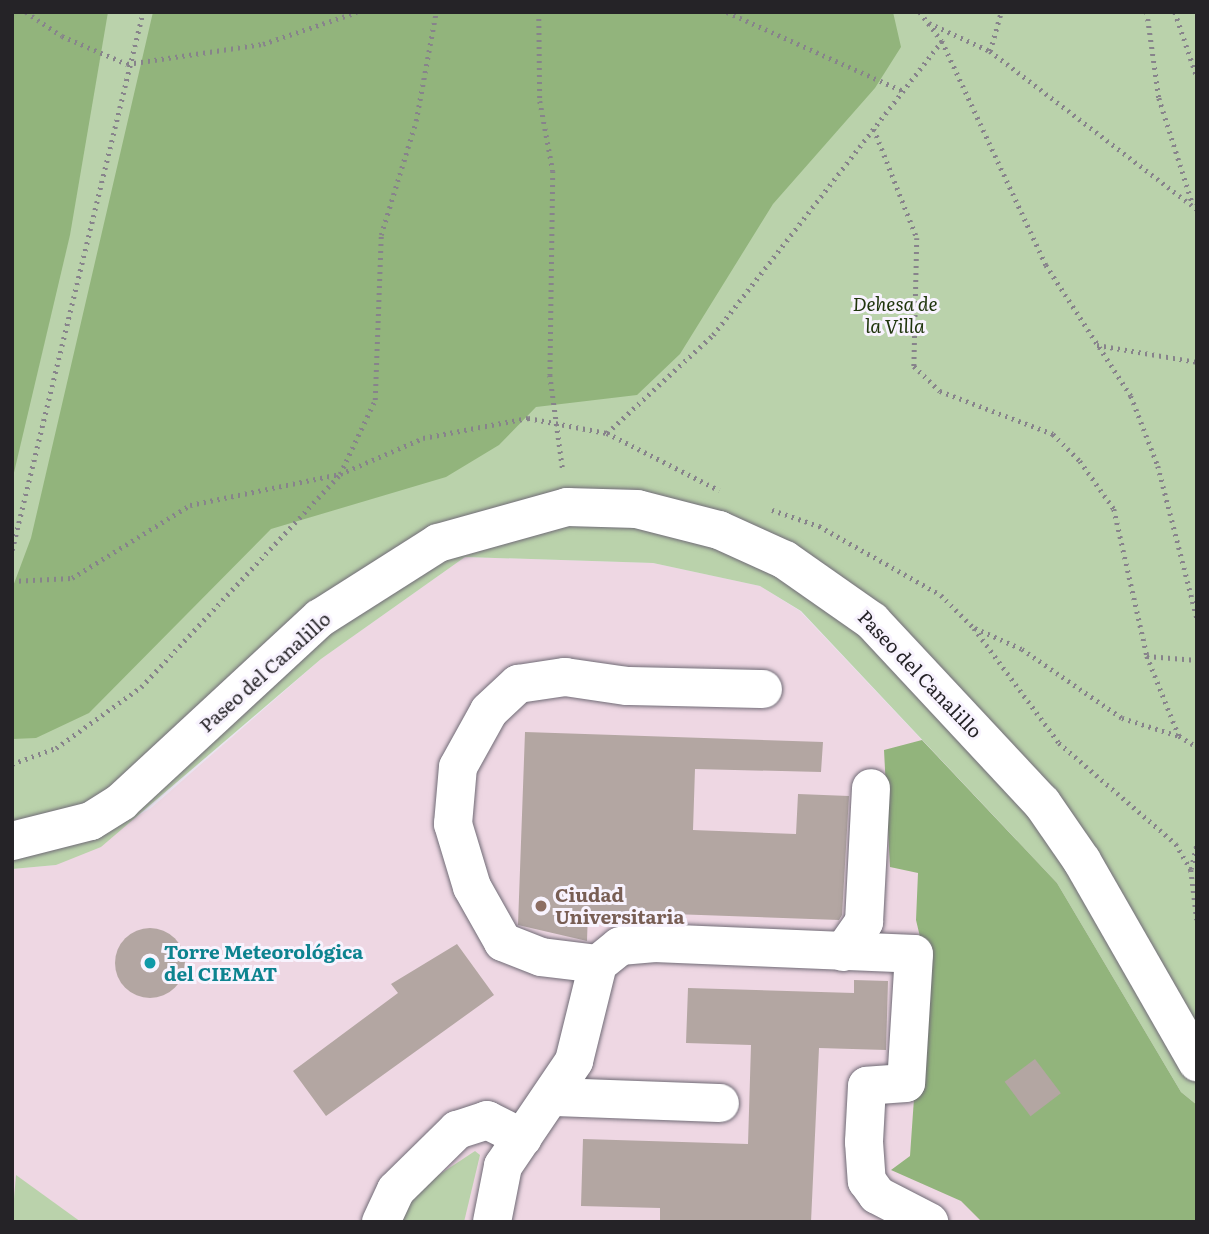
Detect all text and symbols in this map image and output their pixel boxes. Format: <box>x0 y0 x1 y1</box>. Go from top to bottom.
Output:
park label: Dehesa de la Villa <box>852 293 938 337</box>
street label: Paseo del Canalillo <box>853 606 987 742</box>
street label: Paseo del Canalillo <box>195 607 335 737</box>
place label: Ciudad Universitaria <box>555 884 684 928</box>
marker: Ciudad Universitaria <box>533 898 549 914</box>
place label: Torre Meteorológica del CIEMAT <box>164 941 363 985</box>
marker: Torre Meteorológica del CIEMAT <box>142 955 158 971</box>

